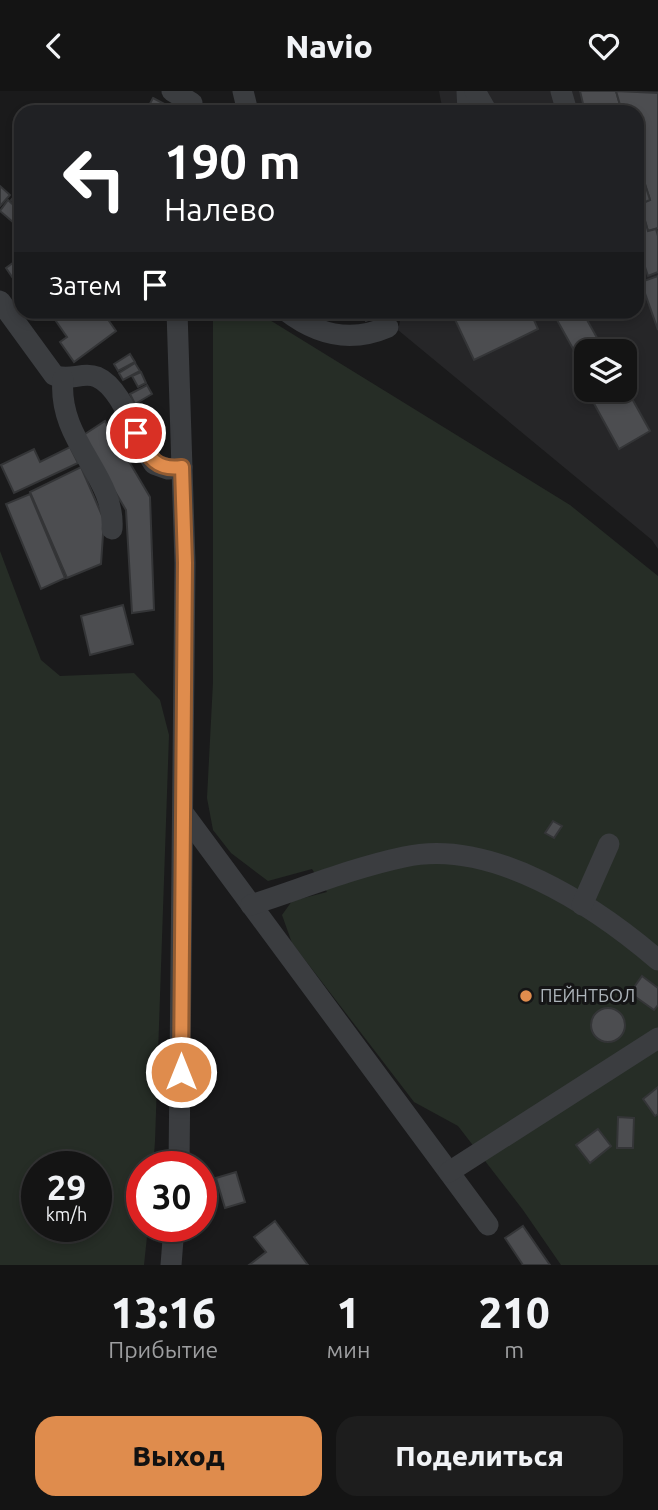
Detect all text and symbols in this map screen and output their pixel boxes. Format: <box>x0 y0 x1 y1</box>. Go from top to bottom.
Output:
icon: back <box>35 27 73 65</box>
icon: heart <box>585 27 623 65</box>
text: Navio <box>285 28 373 64</box>
icon: left <box>49 133 140 224</box>
text: 190 m <box>164 133 301 188</box>
text: Налево <box>164 191 276 227</box>
icon: arrive <box>136 266 174 304</box>
text: Затем <box>49 271 122 300</box>
map controls <box>574 339 637 402</box>
button: layers <box>574 339 637 402</box>
pin <box>106 403 166 463</box>
icon: arrive <box>117 414 155 452</box>
place label: ПЕЙНТБОЛ <box>540 985 635 1005</box>
marker: ПЕЙНТБОЛ <box>518 988 534 1004</box>
position arrow <box>144 1035 218 1109</box>
speed limit sign: 30 <box>126 1151 217 1242</box>
text: 29 <box>47 1167 86 1207</box>
text: km/h <box>46 1204 87 1224</box>
text: 13:16 <box>111 1289 216 1336</box>
text: 1 <box>337 1289 360 1336</box>
text: 210 <box>479 1289 550 1336</box>
text: Прибытие <box>108 1337 218 1362</box>
text: мин <box>327 1337 370 1362</box>
text: m <box>504 1337 524 1362</box>
button: Выход <box>35 1416 322 1496</box>
button: Поделиться <box>336 1416 623 1496</box>

